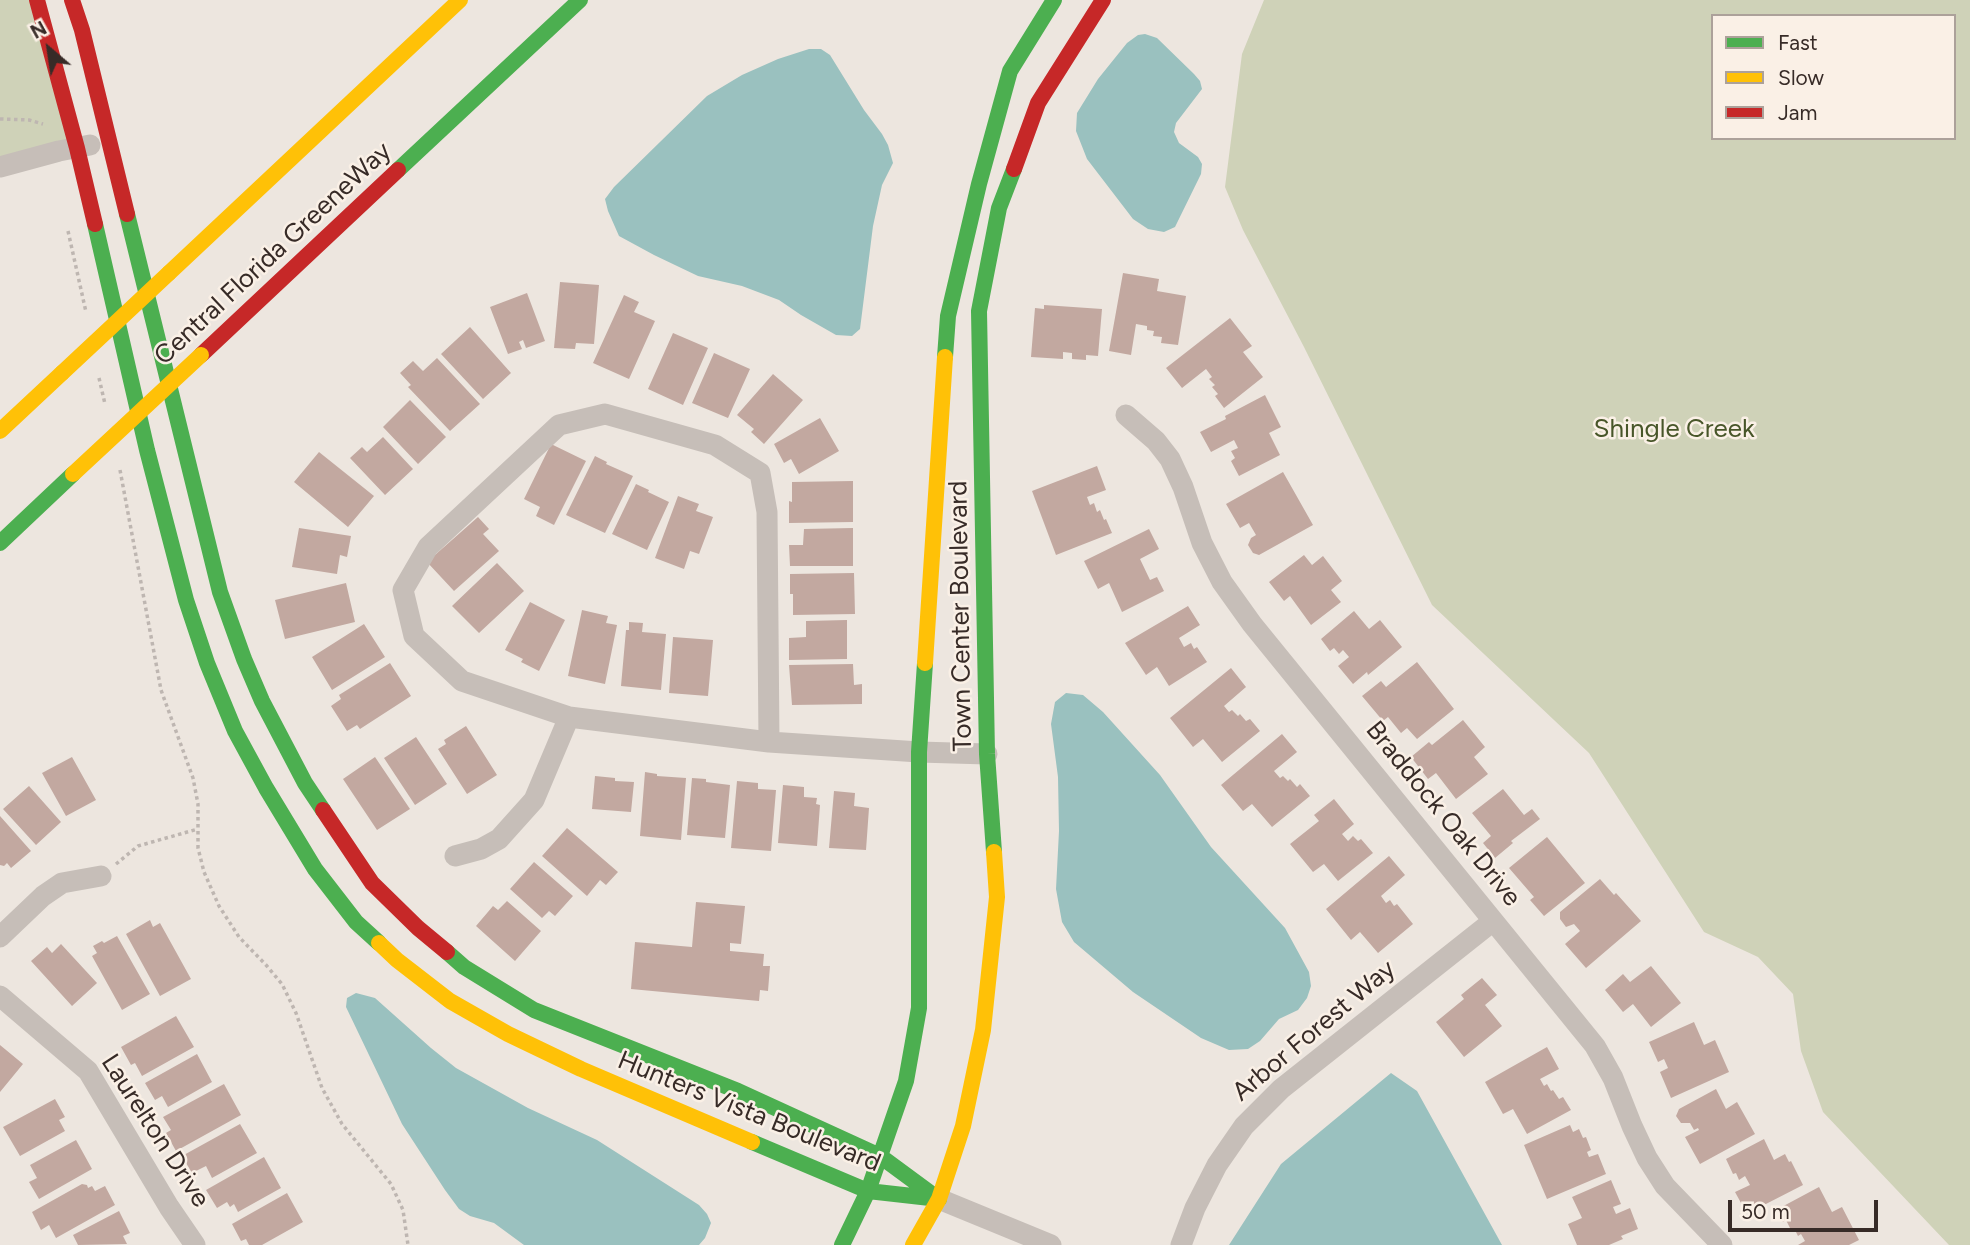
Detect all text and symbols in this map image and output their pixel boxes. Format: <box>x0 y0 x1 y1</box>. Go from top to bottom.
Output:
north arrow <box>14 14 84 84</box>
legend <box>1711 14 1956 140</box>
text: N <box>27 17 51 44</box>
text: Fast <box>1778 30 1818 55</box>
text: Slow <box>1778 65 1824 90</box>
text: Jam <box>1778 100 1817 125</box>
street label: Central Florida GreeneWay <box>148 136 398 372</box>
park label: Shingle Creek <box>1593 413 1755 445</box>
street label: Town Center Boulevard <box>943 480 979 752</box>
street label: Braddock Oak Drive <box>1359 715 1527 913</box>
street label: Arbor Forest Way <box>1226 954 1402 1108</box>
street label: Hunters Vista Boulevard <box>613 1045 885 1179</box>
street label: Laurelton Drive <box>94 1049 216 1213</box>
scale bar <box>1732 1186 1882 1230</box>
text: 50 m <box>1741 1199 1790 1224</box>

